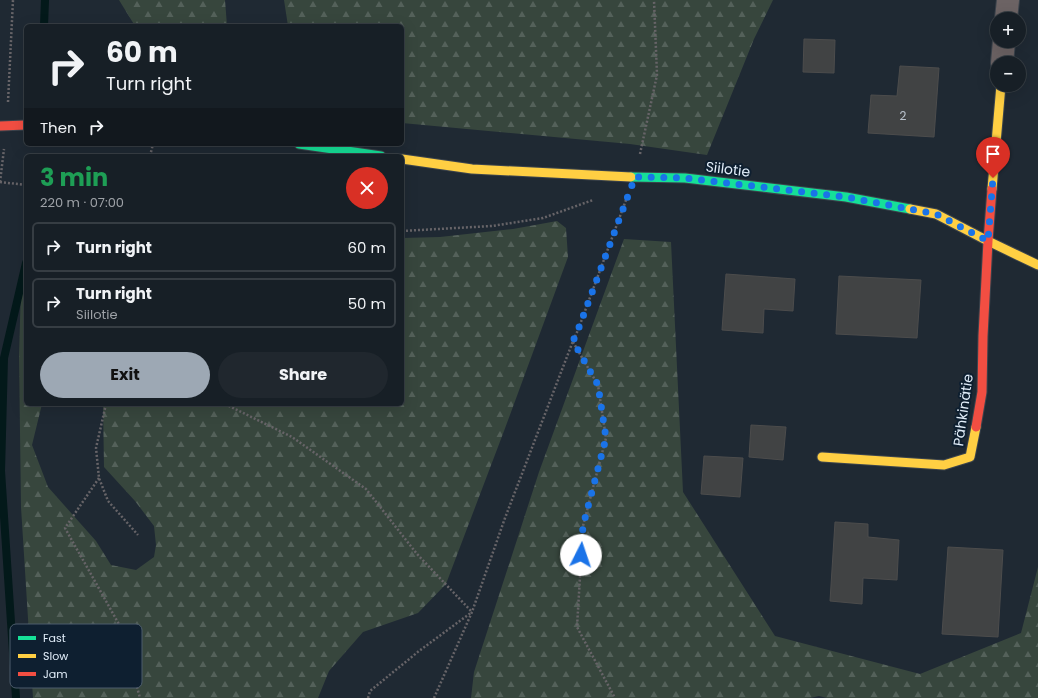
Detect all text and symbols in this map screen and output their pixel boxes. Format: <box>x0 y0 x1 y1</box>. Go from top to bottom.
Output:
map controls <box>990 12 1026 92</box>
button: + <box>990 12 1026 48</box>
text: 60 m <box>106 33 178 72</box>
icon: right <box>40 40 92 92</box>
button: − <box>990 56 1026 92</box>
text: Turn right <box>106 71 192 96</box>
house number: 2 <box>900 107 907 124</box>
icon: right <box>85 116 107 138</box>
text: Then <box>40 117 77 138</box>
pin <box>976 137 1010 178</box>
icon: arrive <box>982 143 1004 165</box>
street label: Siilotie <box>705 156 752 182</box>
text: 3 min <box>40 161 108 194</box>
button: close <box>346 167 388 209</box>
text: 220 m · 07:00 <box>40 193 124 212</box>
icon: right <box>42 236 64 258</box>
text: Turn right <box>76 237 152 258</box>
text: 60 m <box>348 237 386 258</box>
text: Turn right <box>76 283 152 304</box>
icon: right <box>42 292 64 314</box>
text: 50 m <box>348 293 386 314</box>
text: Siilotie <box>76 305 118 324</box>
button: Exit <box>40 352 210 398</box>
button: Share <box>218 352 388 398</box>
street label: Pähkinätie <box>948 372 978 447</box>
position arrow <box>560 534 602 576</box>
legend <box>10 624 142 688</box>
text: Fast <box>43 630 66 646</box>
text: Slow <box>43 648 68 664</box>
text: Jam <box>43 666 68 682</box>

